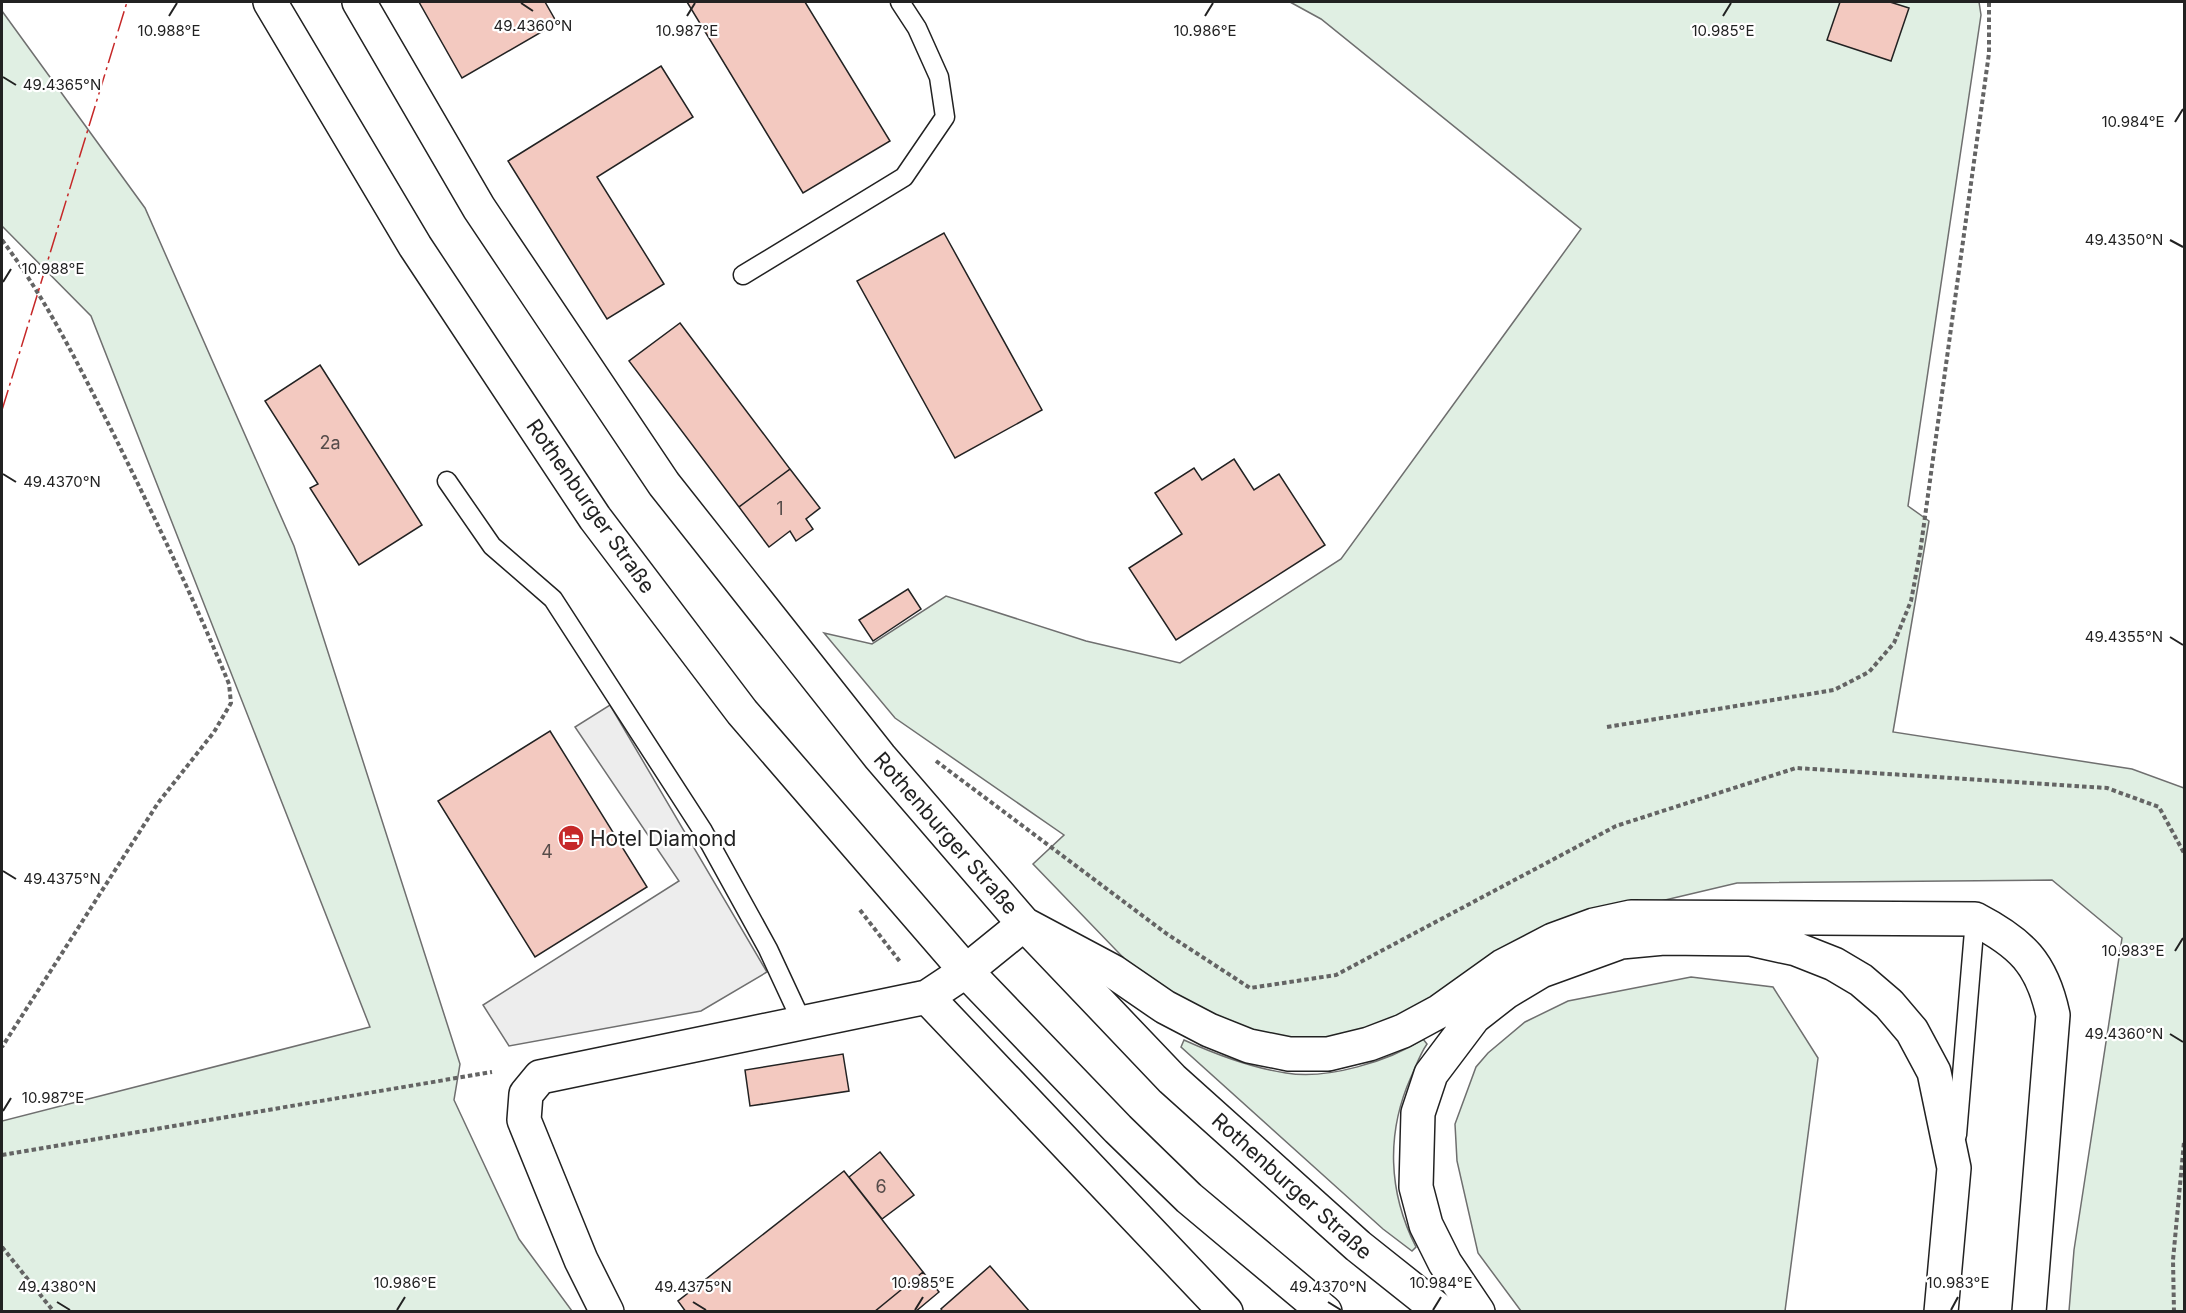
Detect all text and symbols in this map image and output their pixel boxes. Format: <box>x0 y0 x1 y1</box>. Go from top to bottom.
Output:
text: 49.4360°N <box>494 16 572 35</box>
text: 10.988°E <box>138 21 200 40</box>
text: 10.987°E <box>656 21 718 40</box>
text: 10.986°E <box>1173 21 1237 40</box>
text: 10.985°E <box>1692 21 1754 40</box>
text: 49.4365°N <box>23 75 101 94</box>
text: 10.984°E <box>2101 112 2165 131</box>
text: 49.4350°N <box>2085 230 2163 249</box>
text: 10.988°E <box>22 259 84 278</box>
street label: Rothenburger Straße <box>521 414 661 598</box>
house number: 2a <box>319 432 341 453</box>
text: 49.4370°N <box>23 472 101 491</box>
house number: 1 <box>776 498 784 519</box>
text: 49.4355°N <box>2085 627 2163 646</box>
street label: Rothenburger Straße <box>869 747 1023 919</box>
hotel icon: Hotel Diamond <box>556 823 586 853</box>
place label: Hotel Diamond <box>590 826 736 851</box>
house number: 4 <box>541 841 553 862</box>
text: 49.4375°N <box>23 869 101 888</box>
text: 10.983°E <box>2102 941 2164 960</box>
text: 49.4360°N <box>2085 1024 2163 1043</box>
text: 10.987°E <box>22 1088 84 1107</box>
street label: Rothenburger Straße <box>1207 1108 1377 1264</box>
house number: 6 <box>875 1176 887 1197</box>
text: 10.986°E <box>373 1273 437 1292</box>
text: 10.985°E <box>892 1273 954 1292</box>
text: 10.984°E <box>1409 1273 1473 1292</box>
text: 10.983°E <box>1927 1273 1989 1292</box>
text: 49.4380°N <box>18 1277 96 1296</box>
text: 49.4375°N <box>654 1277 732 1296</box>
text: 49.4370°N <box>1289 1277 1367 1296</box>

